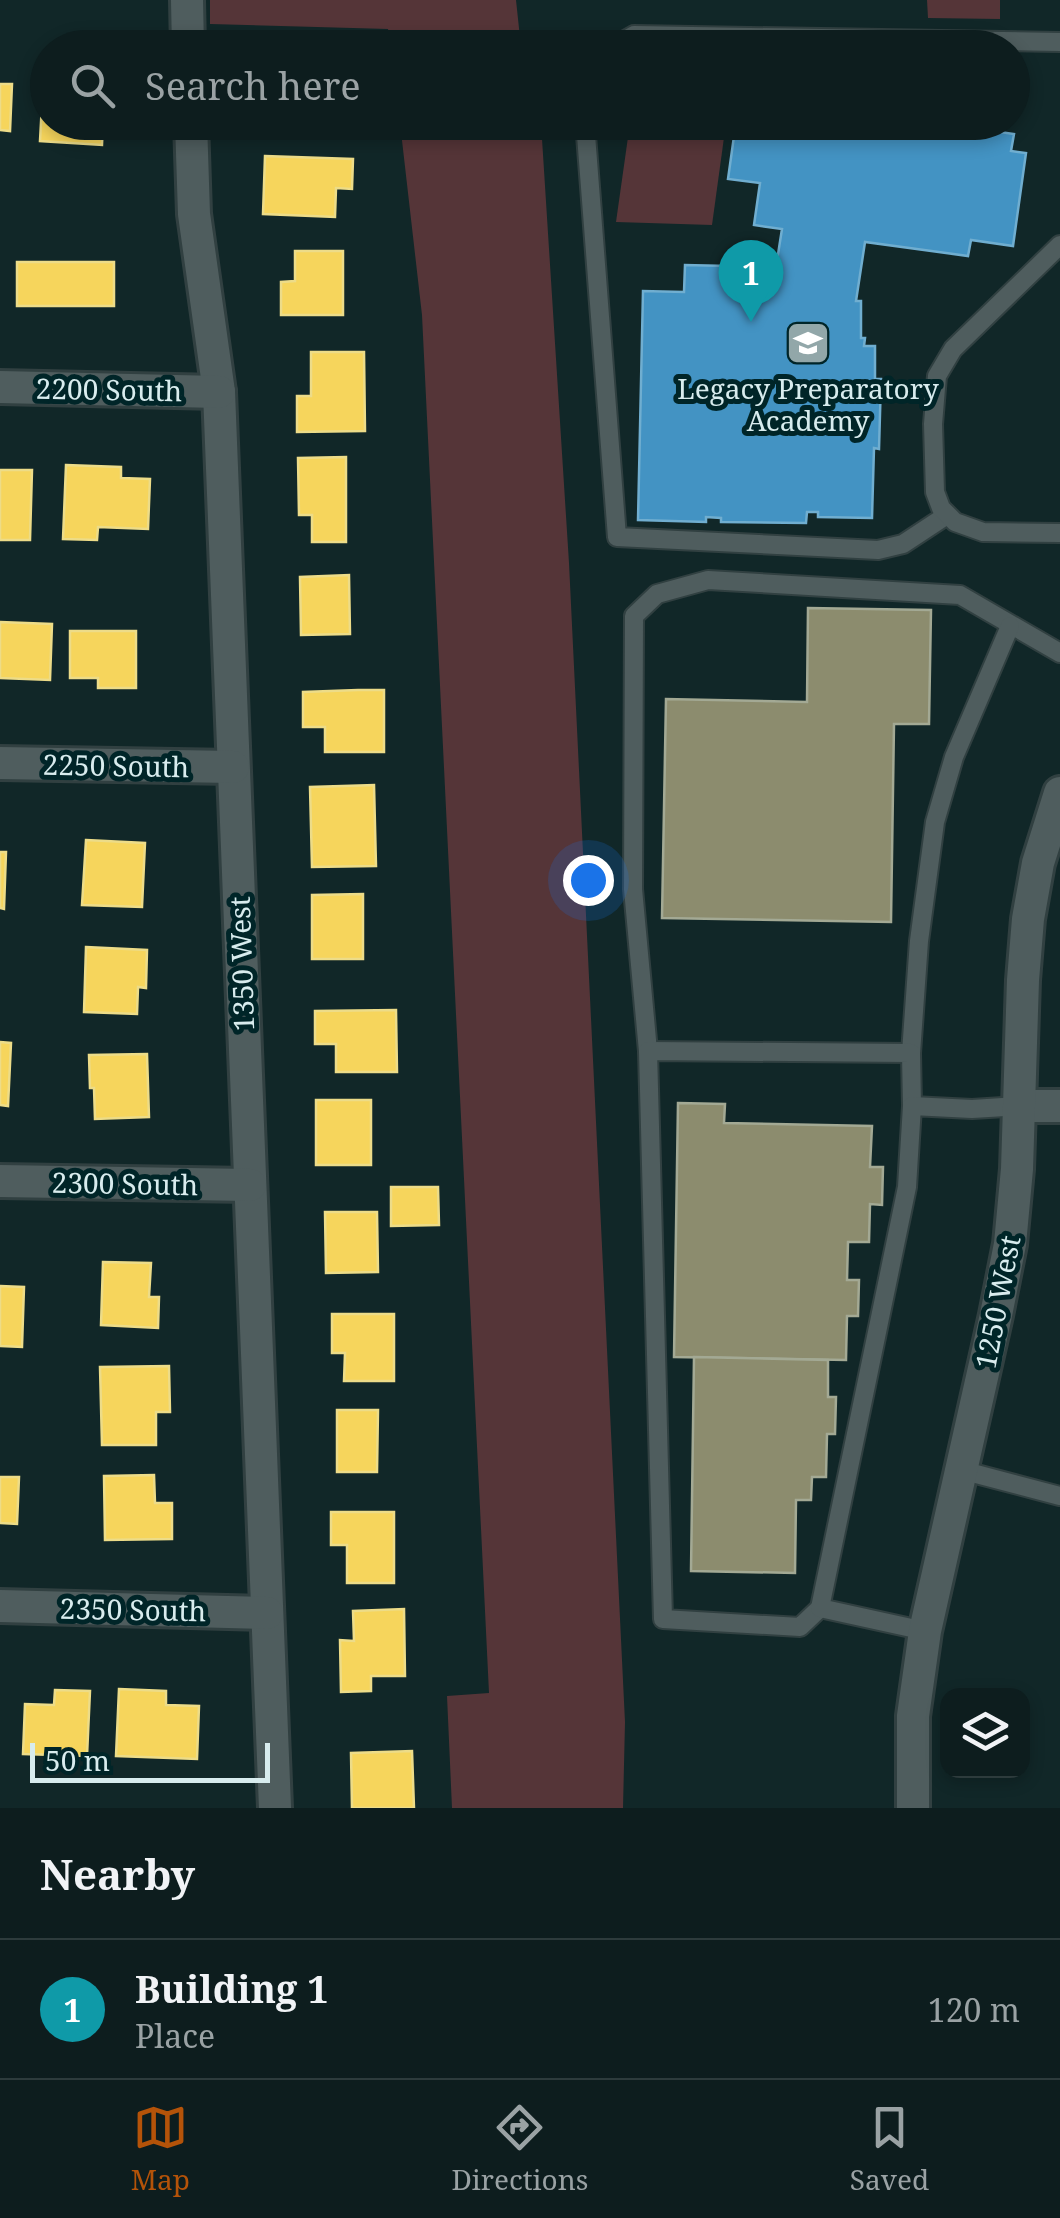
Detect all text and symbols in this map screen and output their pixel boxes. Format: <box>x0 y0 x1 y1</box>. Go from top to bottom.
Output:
search box <box>30 30 1030 140</box>
icon: search <box>65 58 120 113</box>
text: Search here <box>145 59 361 111</box>
pin: 1 <box>718 240 784 322</box>
school or university icon: Legacy Preparatory Academy <box>785 320 831 366</box>
street label: 2200 South <box>35 369 183 409</box>
place label: Legacy Preparatory Academy <box>677 369 939 439</box>
street label: 2250 South <box>42 745 190 785</box>
your location <box>563 855 614 906</box>
street label: 1350 West <box>220 896 262 1032</box>
street label: 2300 South <box>51 1163 199 1203</box>
street label: 1250 West <box>965 1232 1029 1372</box>
street label: 2350 South <box>59 1589 207 1629</box>
map controls <box>940 1688 1030 1778</box>
button: layers <box>940 1688 1030 1778</box>
scale bar <box>30 1738 270 1782</box>
text: 50 m <box>45 1741 110 1779</box>
text: Nearby <box>40 1845 195 1902</box>
text: Building 1 <box>135 1962 329 2014</box>
text: 1 <box>63 1988 82 2031</box>
text: 120 m <box>928 1988 1020 2031</box>
text: Place <box>135 2014 215 2057</box>
tab: Map <box>131 2100 190 2198</box>
tab: Directions <box>451 2100 588 2198</box>
tab: Saved <box>850 2100 929 2198</box>

